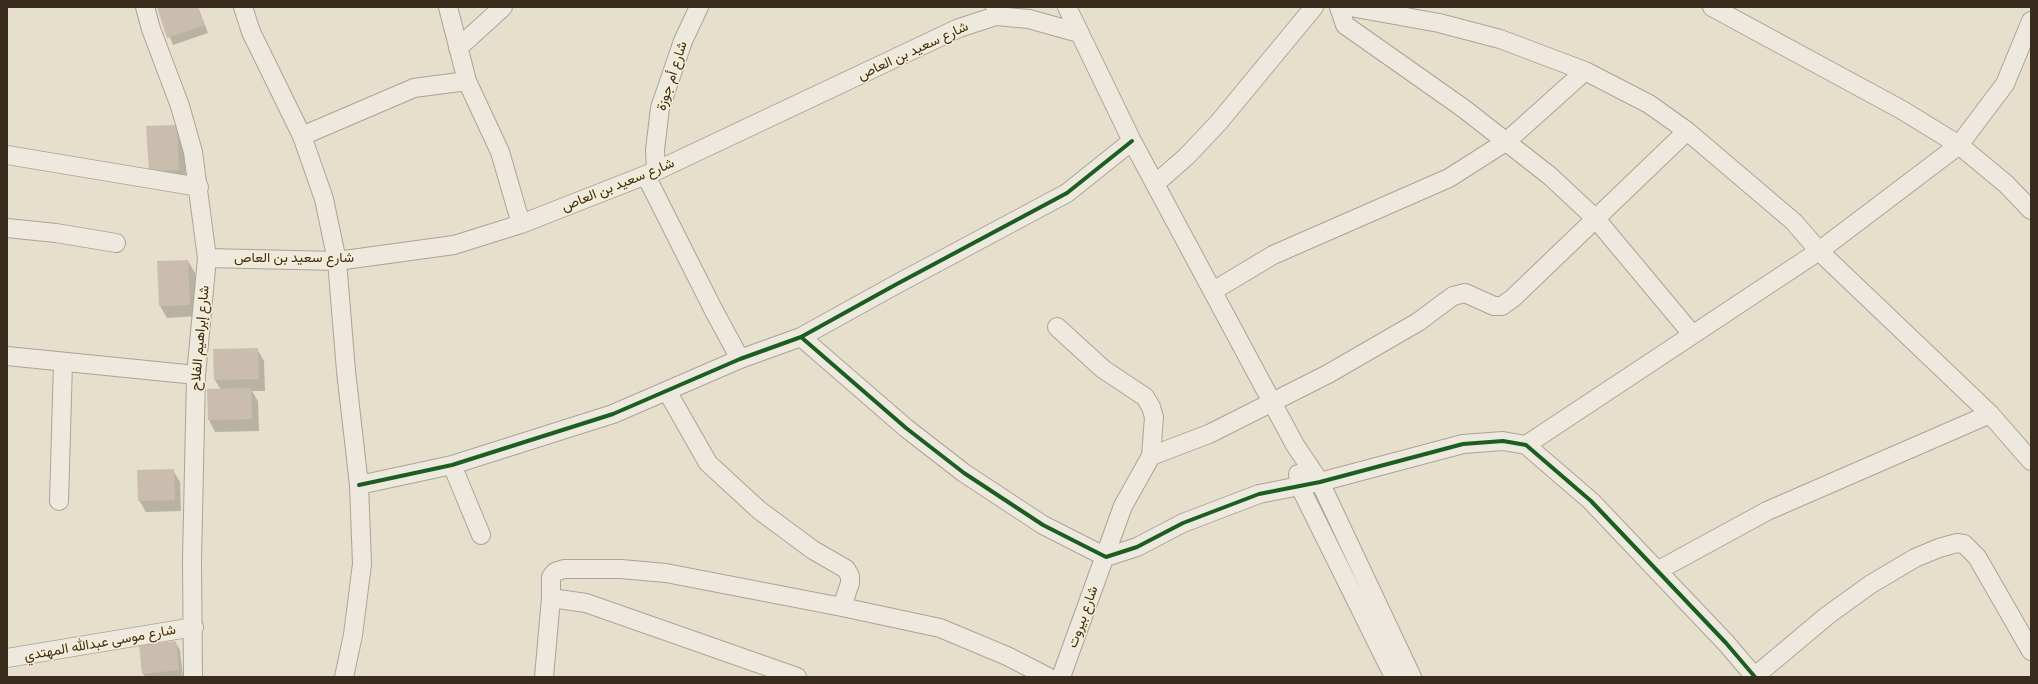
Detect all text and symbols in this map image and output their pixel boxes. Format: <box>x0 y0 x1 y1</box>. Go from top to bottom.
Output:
street label: شارع سعيد بن العاص <box>855 18 971 84</box>
street label: شارع أم جوزة <box>653 39 691 113</box>
street label: شارع سعيد بن العاص <box>559 155 677 215</box>
street label: شارع سعيد بن العاص <box>234 250 354 266</box>
street label: شارع إبراهيم الفلاح <box>187 285 213 391</box>
street label: شارع بيروت <box>1064 584 1102 650</box>
street label: شارع موسى عبدالله المهتدي <box>23 621 177 665</box>

